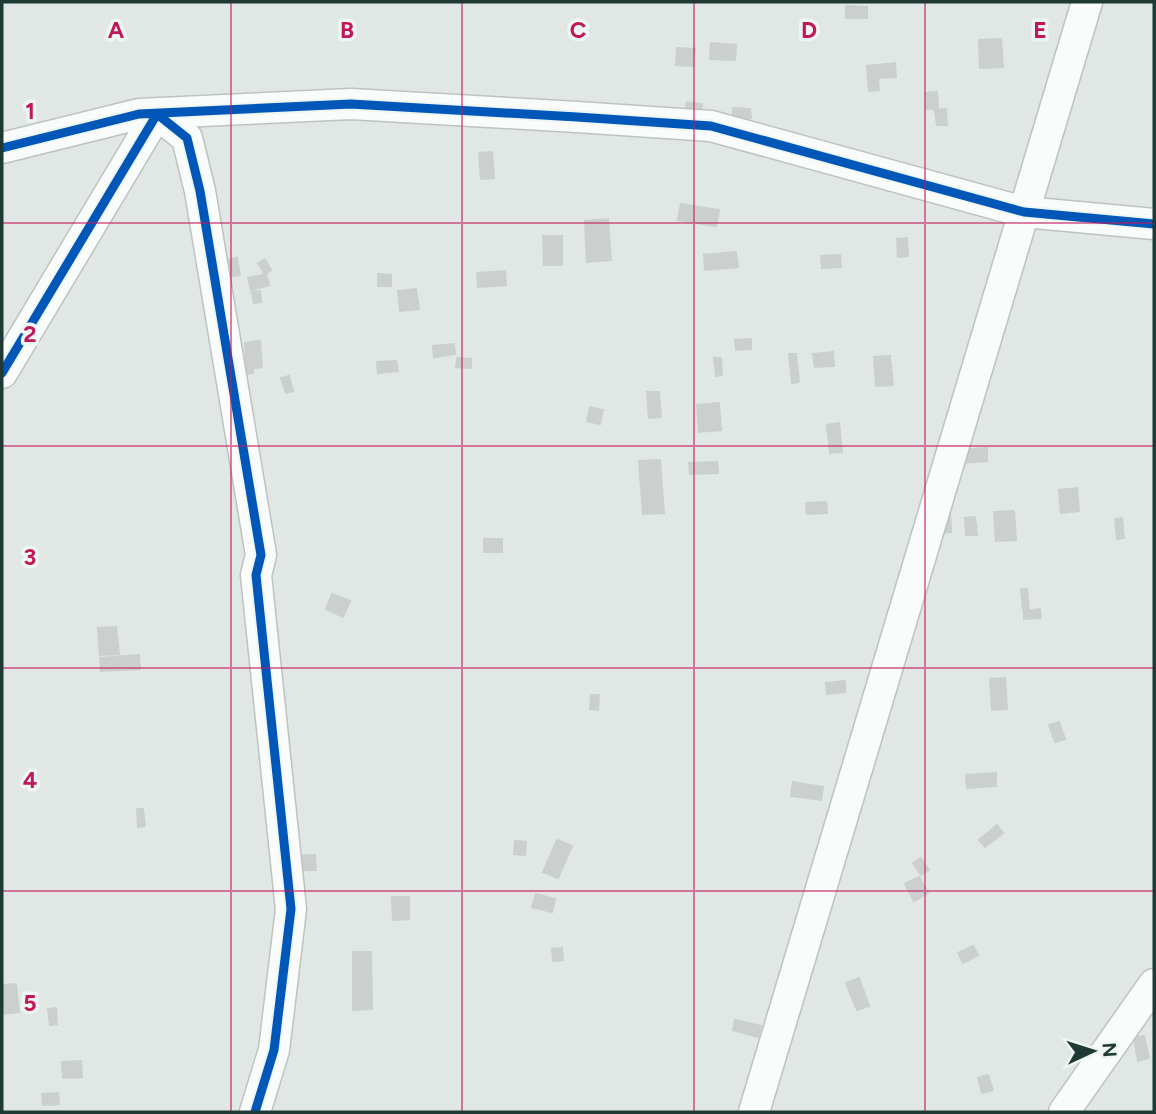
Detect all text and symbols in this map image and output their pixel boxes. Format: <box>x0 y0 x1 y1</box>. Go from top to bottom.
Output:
text: A <box>108 16 125 44</box>
text: B <box>340 16 354 44</box>
text: C <box>570 16 587 44</box>
text: D <box>801 16 817 44</box>
text: E <box>1033 16 1047 44</box>
text: 1 <box>25 97 35 125</box>
text: 2 <box>23 320 37 348</box>
text: 3 <box>24 543 36 571</box>
text: 4 <box>23 766 37 794</box>
text: 5 <box>23 989 37 1017</box>
north arrow <box>1058 1016 1128 1086</box>
text: N <box>1097 1042 1121 1058</box>

